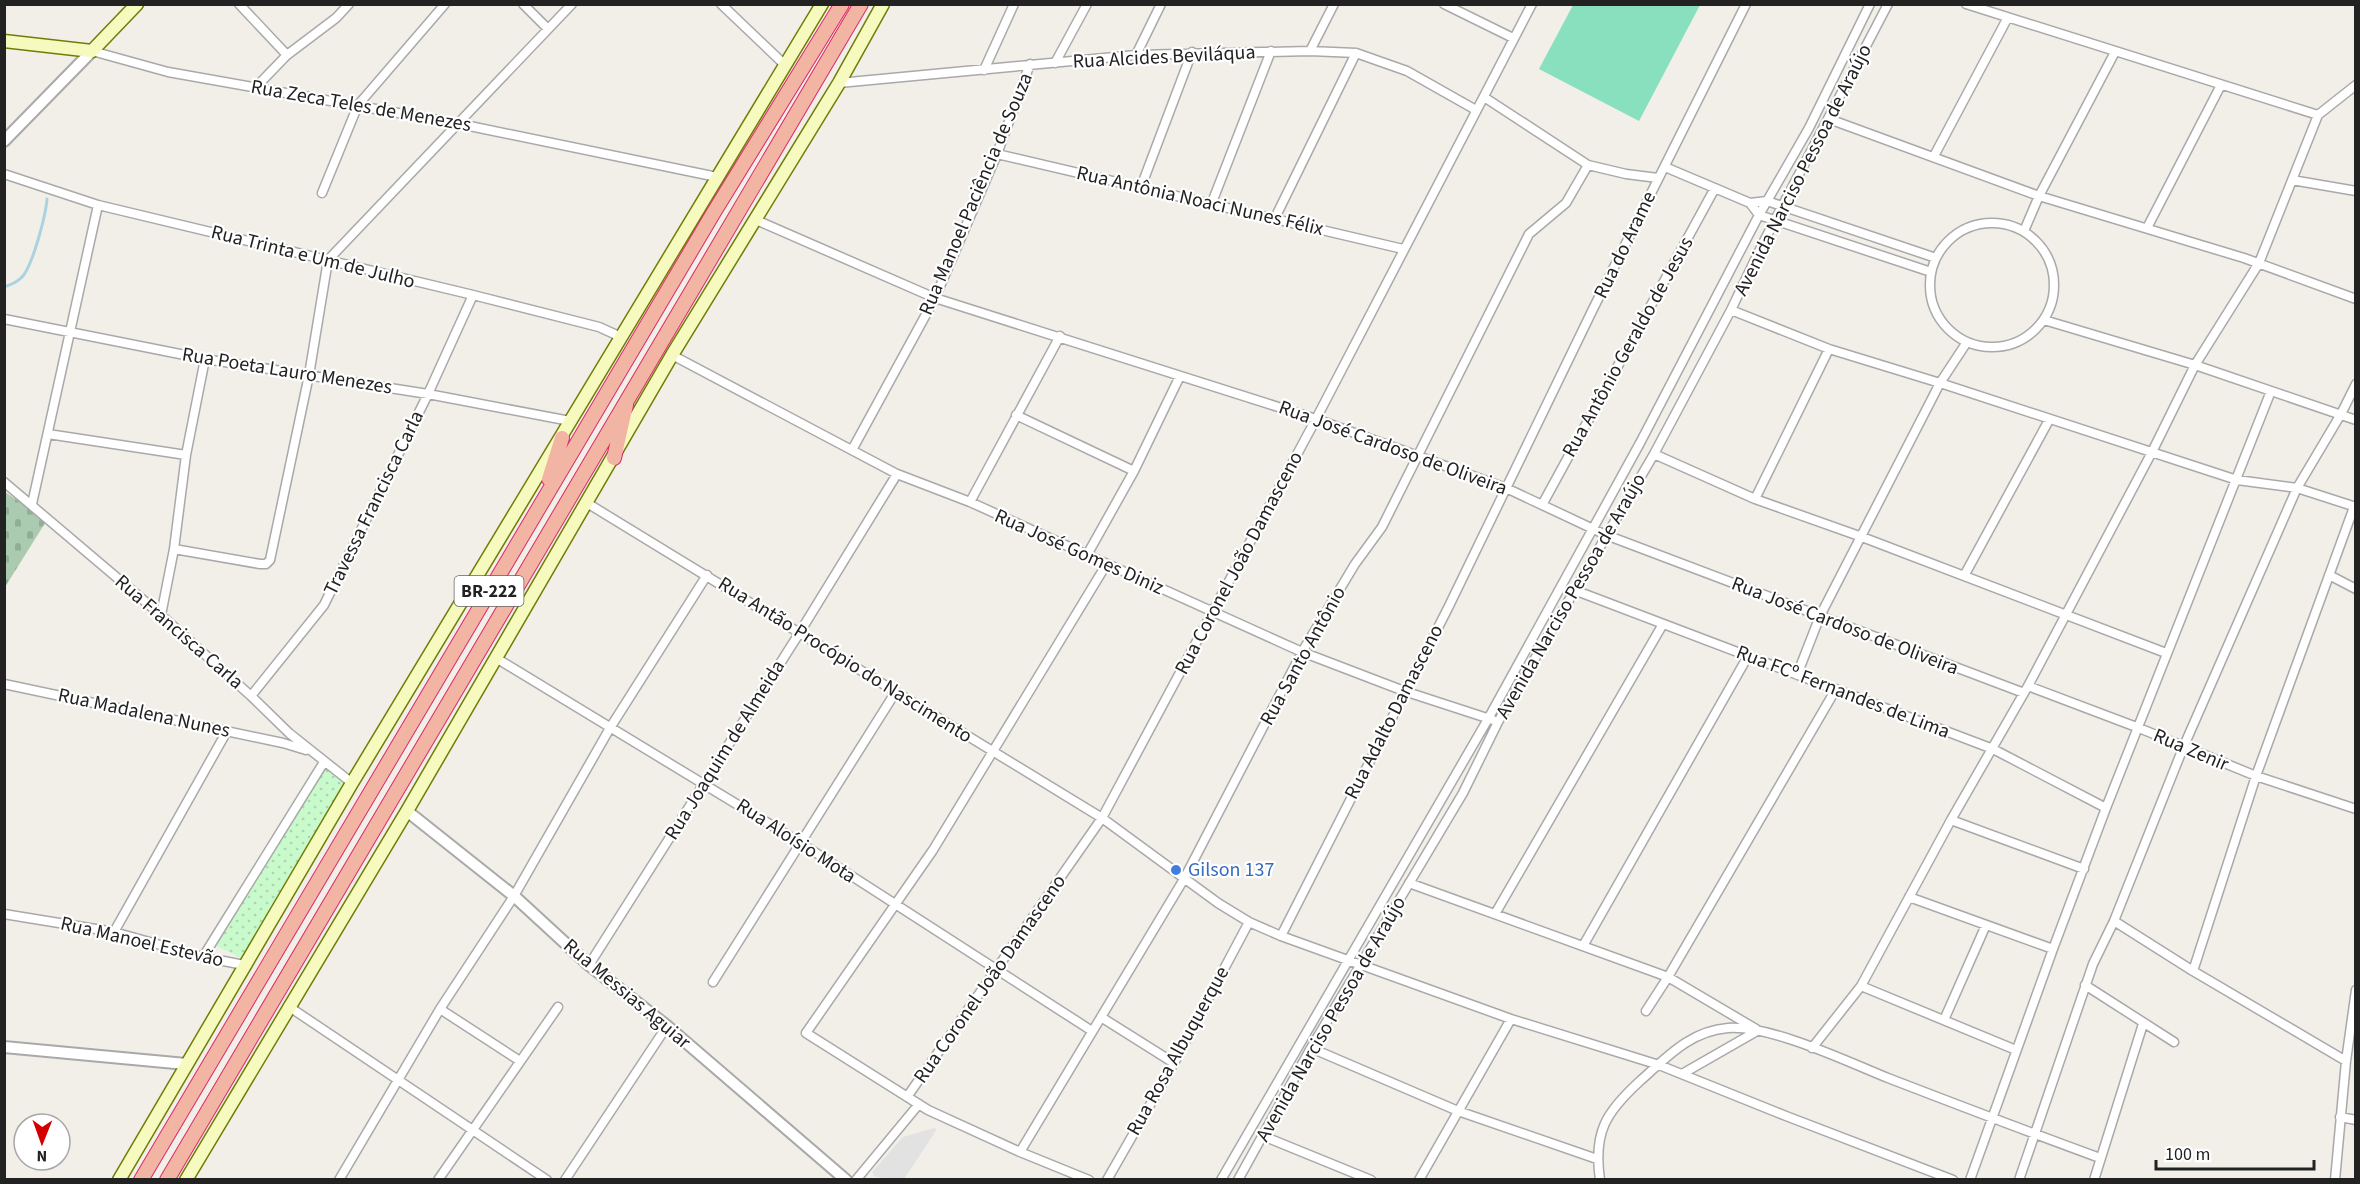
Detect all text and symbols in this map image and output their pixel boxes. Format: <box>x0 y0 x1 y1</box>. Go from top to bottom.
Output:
street label: Rua Alcides Beviláqua <box>1072 38 1256 76</box>
street label: Avenida Narciso Pessoa de Araújo <box>1727 39 1879 301</box>
street label: Rua Manoel Paciência de Souza <box>912 68 1040 320</box>
street label: Rua Zeca Teles de Menezes <box>249 73 473 139</box>
street label: Rua Antônia Noaci Nunes Félix <box>1074 159 1326 243</box>
street label: Rua do Arame <box>1587 187 1663 303</box>
street label: Rua Trinta e Um de Julho <box>208 218 418 296</box>
street label: Rua Antônio Geraldo de Jesus <box>1556 232 1700 462</box>
street label: Rua Poeta Lauro Menezes <box>180 341 394 401</box>
street label: Rua José Cardoso de Oliveira <box>1275 394 1511 502</box>
street label: Travessa Francisca Carla <box>317 406 431 600</box>
street label: Rua Coronel João Damasceno <box>1168 446 1310 680</box>
street label: Avenida Narciso Pessoa de Araújo <box>1489 468 1653 724</box>
street label: Rua José Gomes Diniz <box>990 502 1168 602</box>
street label: Rua Francisca Carla <box>109 568 249 696</box>
street label: Rua Antão Procópio do Nascimento <box>713 570 977 750</box>
street label: Rua José Cardoso de Oliveira <box>1727 570 1963 682</box>
road number: BR-222 <box>454 576 524 606</box>
street label: Rua Santo Antônio <box>1253 581 1353 731</box>
street label: Rua Adalto Damasceno <box>1338 620 1450 804</box>
street label: Rua FCº Fernandes de Lima <box>1732 638 1954 746</box>
street label: Rua Joaquim de Almeida <box>658 655 792 845</box>
street label: Rua Madalena Nunes <box>55 681 233 745</box>
street label: Rua Zenir <box>2149 722 2233 778</box>
street label: Rua Aloísio Mota <box>731 792 861 890</box>
place label: Gilson 137 <box>1188 856 1274 884</box>
marker: Gilson 137 <box>1169 863 1183 877</box>
street label: Rua Coronel João Damasceno <box>907 869 1073 1089</box>
street label: Avenida Narciso Pessoa de Araújo <box>1249 891 1413 1147</box>
street label: Rua Manoel Estevão <box>58 910 226 974</box>
street label: Rua Messias Aguiar <box>557 932 697 1056</box>
street label: Rua Rosa Albuquerque <box>1120 961 1236 1141</box>
north arrow <box>12 1112 72 1172</box>
scale bar <box>2156 1133 2314 1171</box>
text: 100 m <box>2165 1142 2210 1167</box>
text: N <box>36 1145 47 1167</box>

